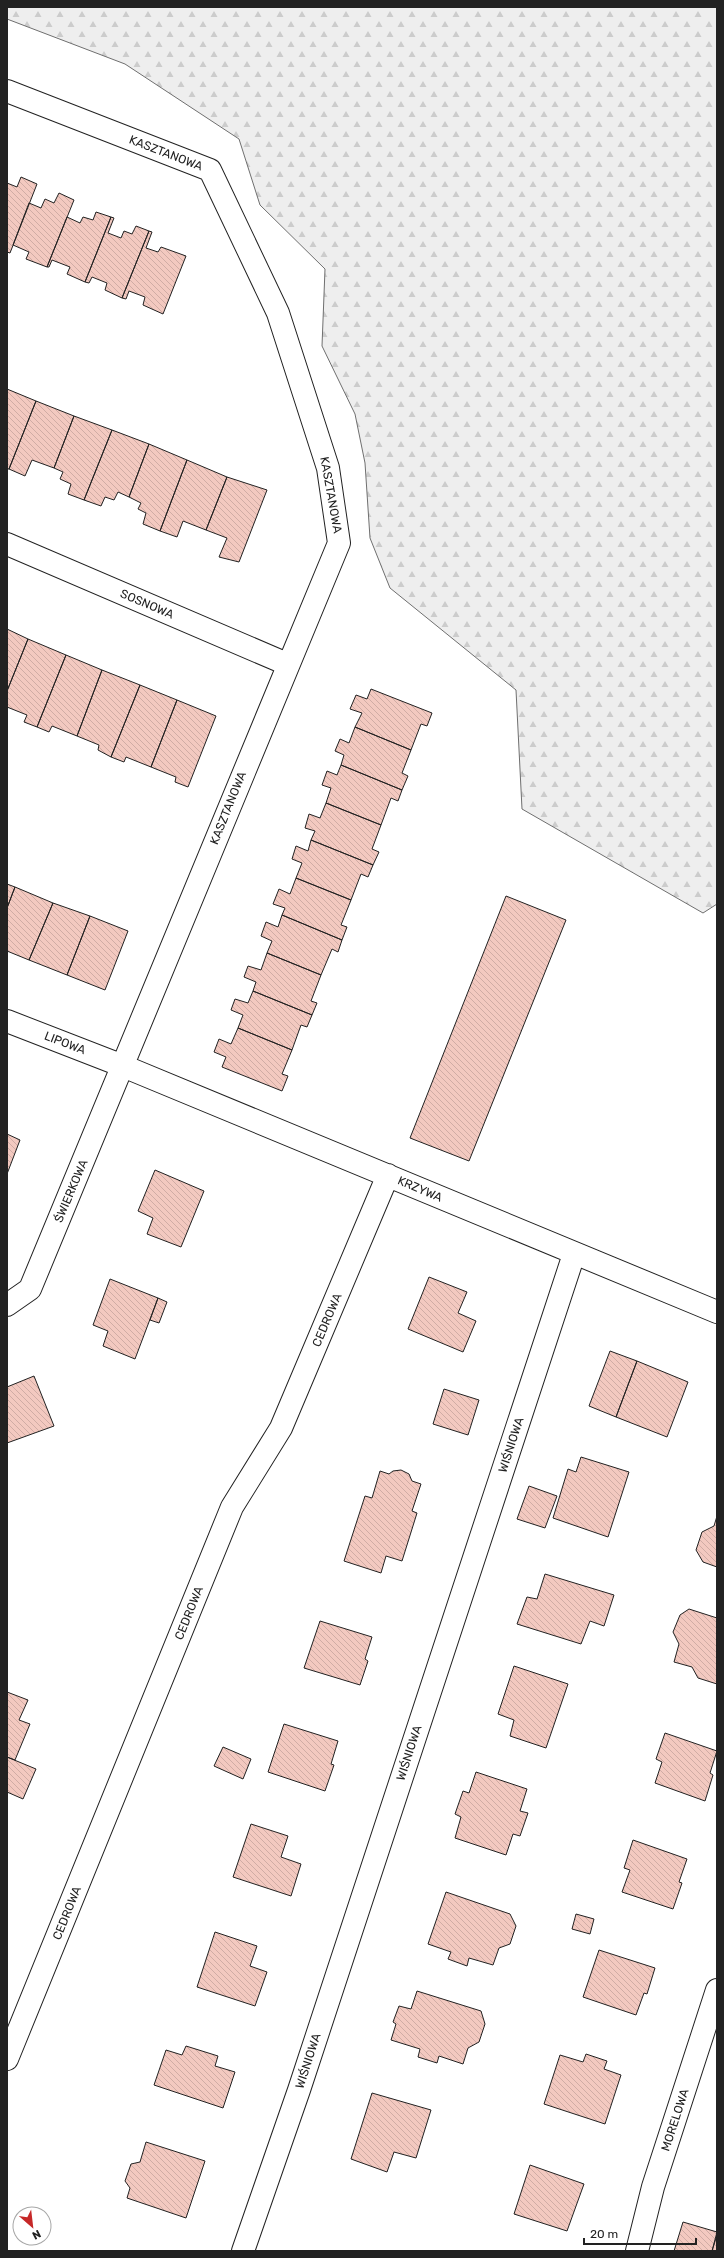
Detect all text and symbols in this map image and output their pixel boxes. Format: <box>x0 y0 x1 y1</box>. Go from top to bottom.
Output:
street label: KASZTANOWA <box>127 133 205 173</box>
street label: KASZTANOWA <box>317 456 345 534</box>
street label: SOSNOWA <box>118 586 176 622</box>
street label: KASZTANOWA <box>207 769 249 847</box>
street label: LIPOWA <box>42 1029 88 1057</box>
street label: ŚWIERKOWA <box>51 1157 91 1225</box>
street label: KRZYWA <box>395 1173 445 1205</box>
street label: CEDROWA <box>309 1291 345 1349</box>
street label: WIŚNIOWA <box>495 1416 527 1474</box>
street label: CEDROWA <box>172 1584 206 1642</box>
street label: WIŚNIOWA <box>393 1724 425 1782</box>
street label: CEDROWA <box>50 1884 84 1942</box>
street label: WIŚNIOWA <box>292 2032 324 2090</box>
street label: MORELOWA <box>658 2087 692 2153</box>
north arrow <box>12 2206 52 2246</box>
scale bar <box>584 2220 696 2246</box>
text: N <box>30 2227 43 2242</box>
text: 20 m <box>590 2227 618 2241</box>

